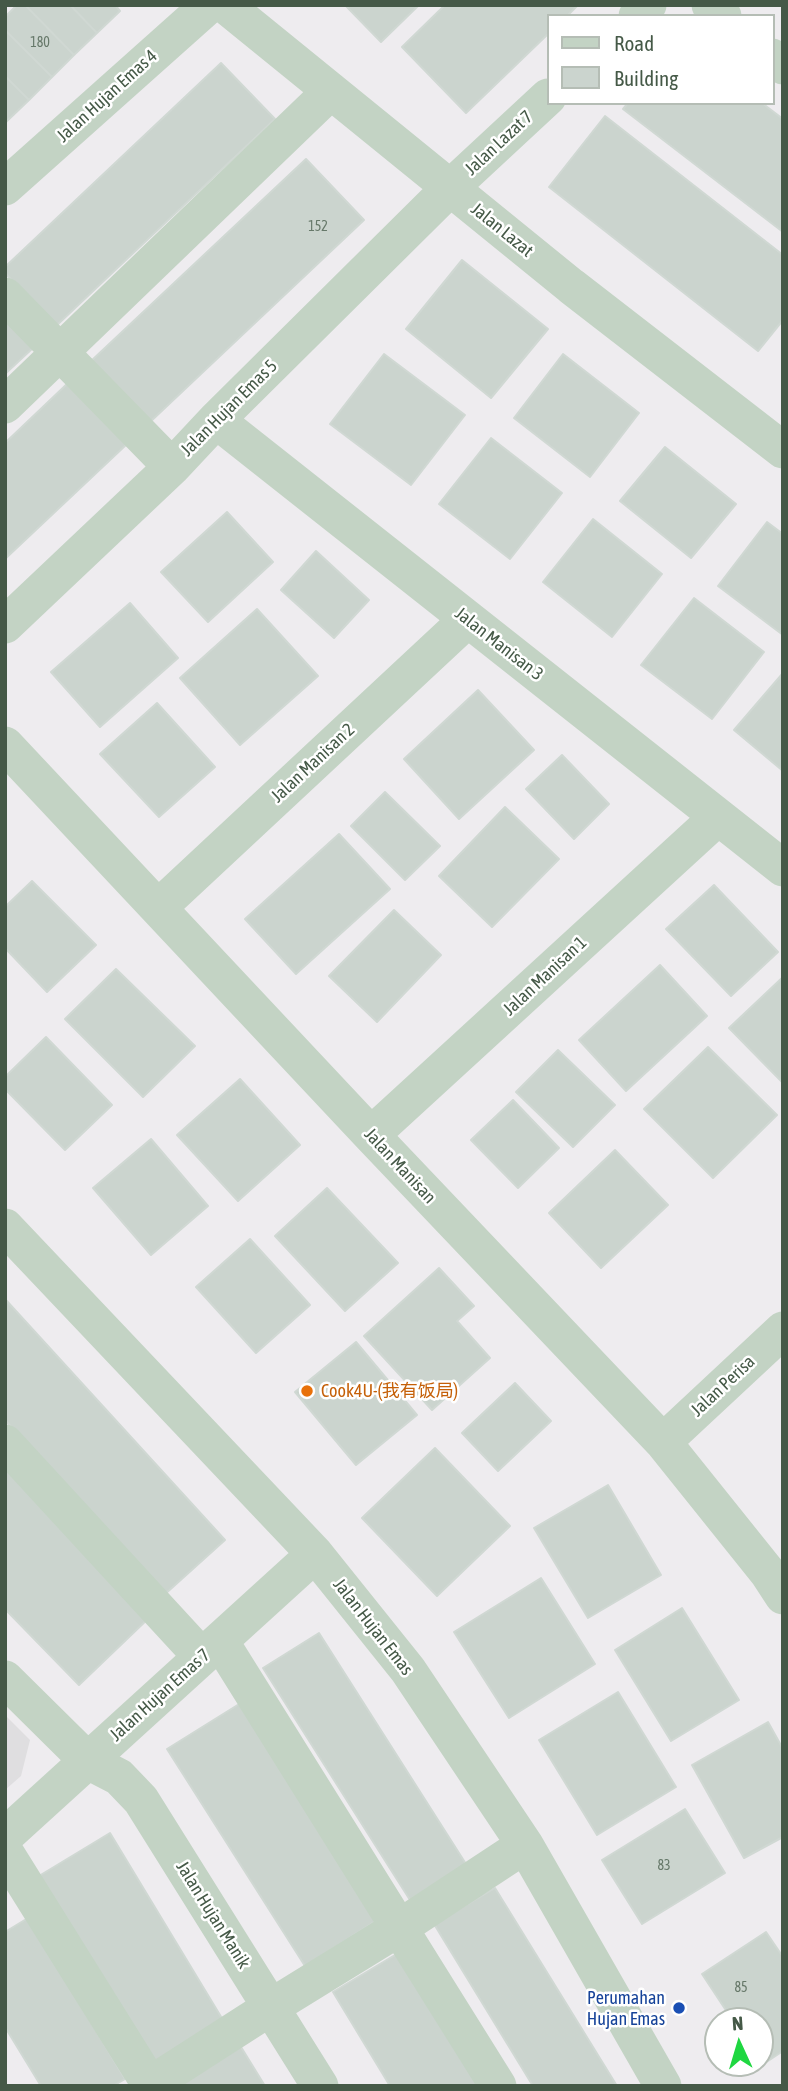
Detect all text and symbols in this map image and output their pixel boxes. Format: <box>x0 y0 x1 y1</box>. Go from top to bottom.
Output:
legend <box>546 14 774 105</box>
text: Road <box>614 31 654 55</box>
house number: 180 <box>30 35 50 51</box>
street label: Jalan Hujan Emas 4 <box>52 45 162 147</box>
text: Building <box>614 66 678 90</box>
street label: Jalan Lazat 7 <box>461 106 537 180</box>
street label: Jalan Lazat <box>467 198 537 262</box>
house number: 152 <box>308 219 328 235</box>
street label: Jalan Hujan Emas 5 <box>176 355 282 461</box>
street label: Jalan Manisan 3 <box>451 603 547 685</box>
street label: Jalan Manisan 2 <box>267 719 359 807</box>
street label: Jalan Manisan 1 <box>499 932 591 1020</box>
street label: Jalan Manisan <box>360 1124 440 1208</box>
street label: Jalan Perisa <box>687 1351 759 1421</box>
place label: Cook4U-(我有饭局) <box>321 1380 458 1402</box>
marker: Cook4U-(我有饭局) <box>299 1383 315 1399</box>
street label: Jalan Hujan Emas <box>329 1574 417 1680</box>
street label: Jalan Hujan Emas 7 <box>105 1644 215 1746</box>
street label: Jalan Hujan Manik <box>171 1857 255 1973</box>
house number: 83 <box>657 1858 671 1874</box>
house number: 85 <box>734 1980 748 1996</box>
place label: Perumahan Hujan Emas <box>587 1987 665 2030</box>
marker: Perumahan Hujan Emas <box>671 2000 687 2016</box>
north arrow <box>704 2007 774 2077</box>
text: N <box>731 2012 744 2034</box>

